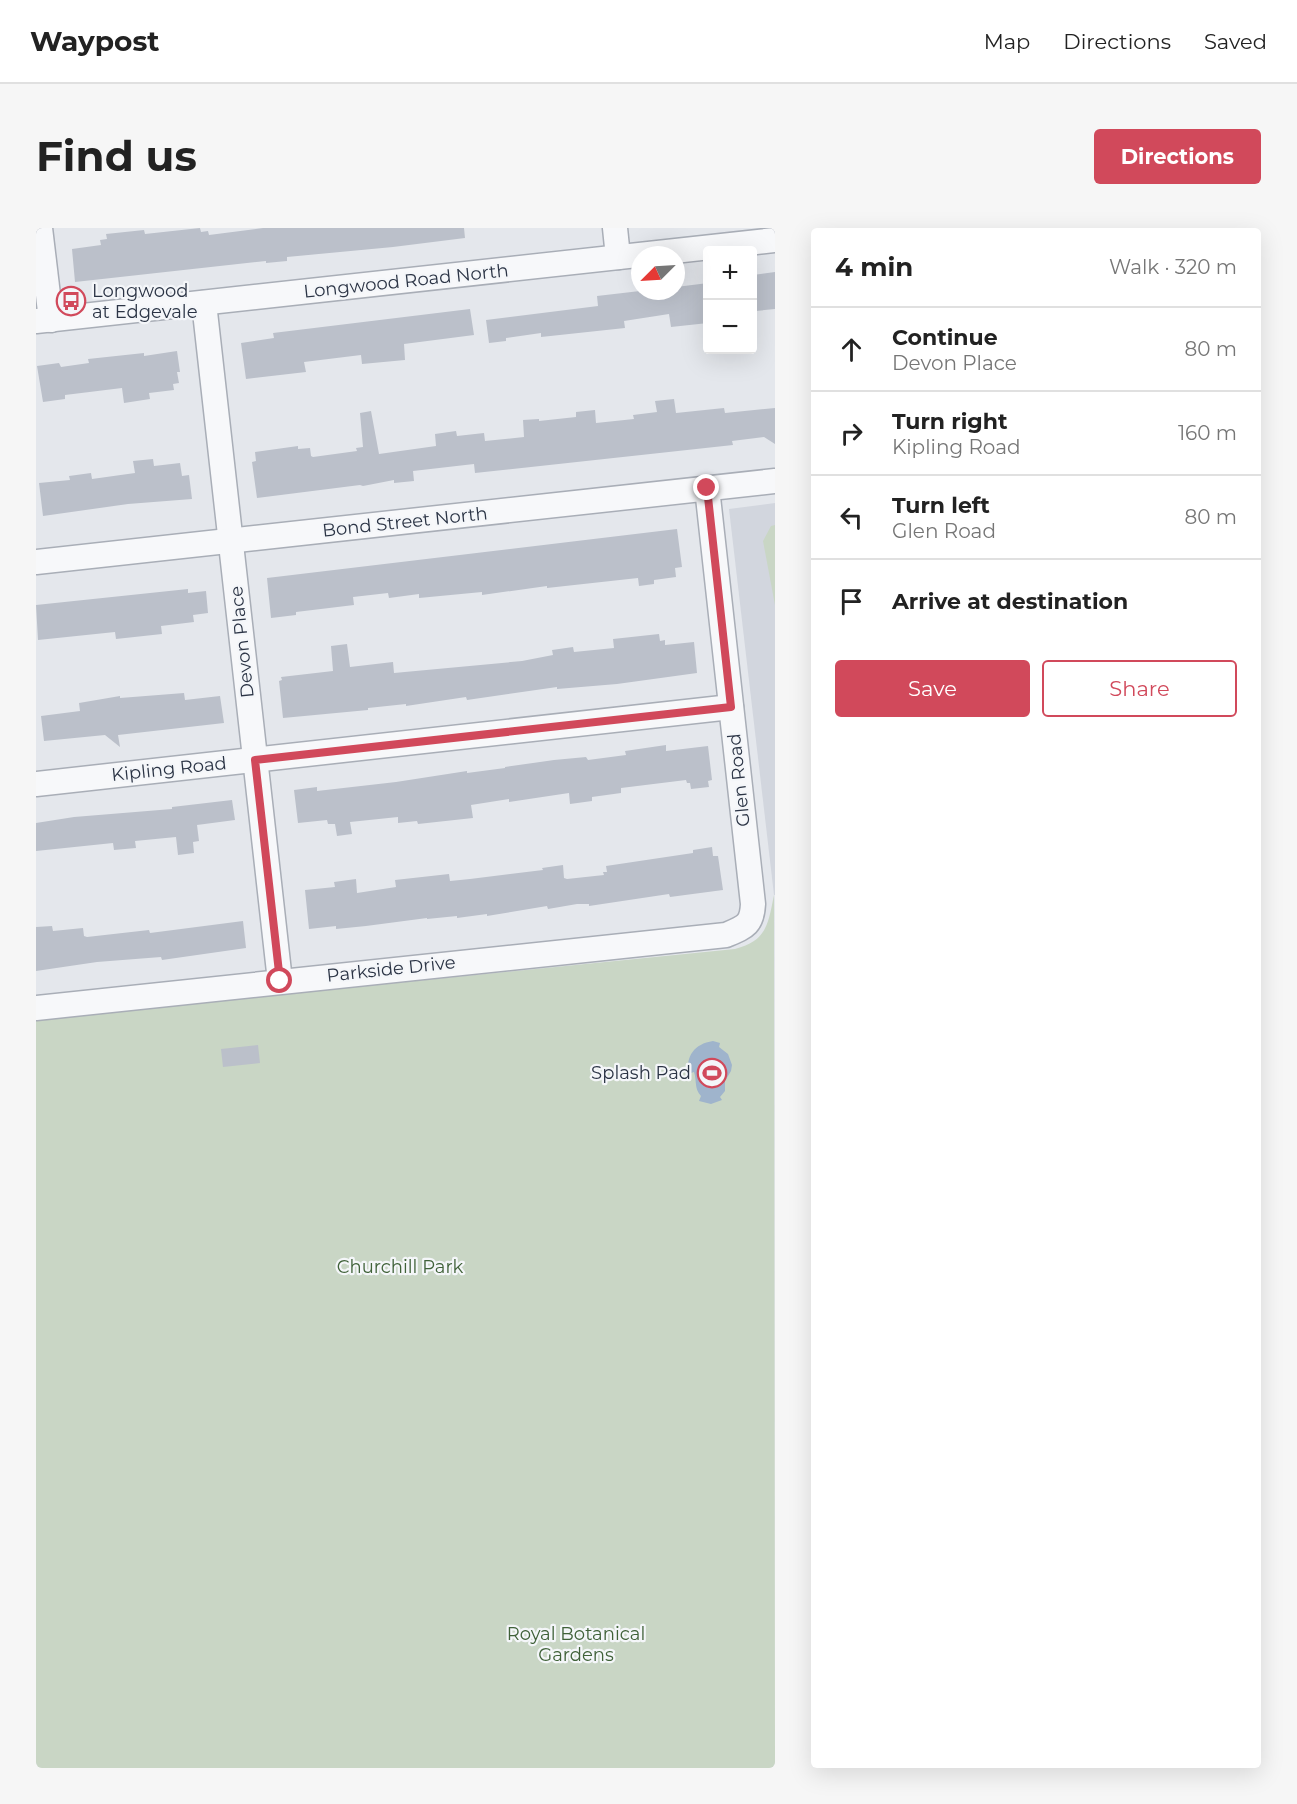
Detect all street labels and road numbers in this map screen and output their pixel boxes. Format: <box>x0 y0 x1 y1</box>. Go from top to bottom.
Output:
street label: Longwood Road North <box>302 259 510 303</box>
street label: Bond Street North <box>321 502 489 542</box>
street label: Devon Place <box>225 585 259 699</box>
street label: Glen Road <box>723 732 755 828</box>
street label: Kipling Road <box>110 752 228 786</box>
street label: Parkside Drive <box>326 951 457 987</box>

